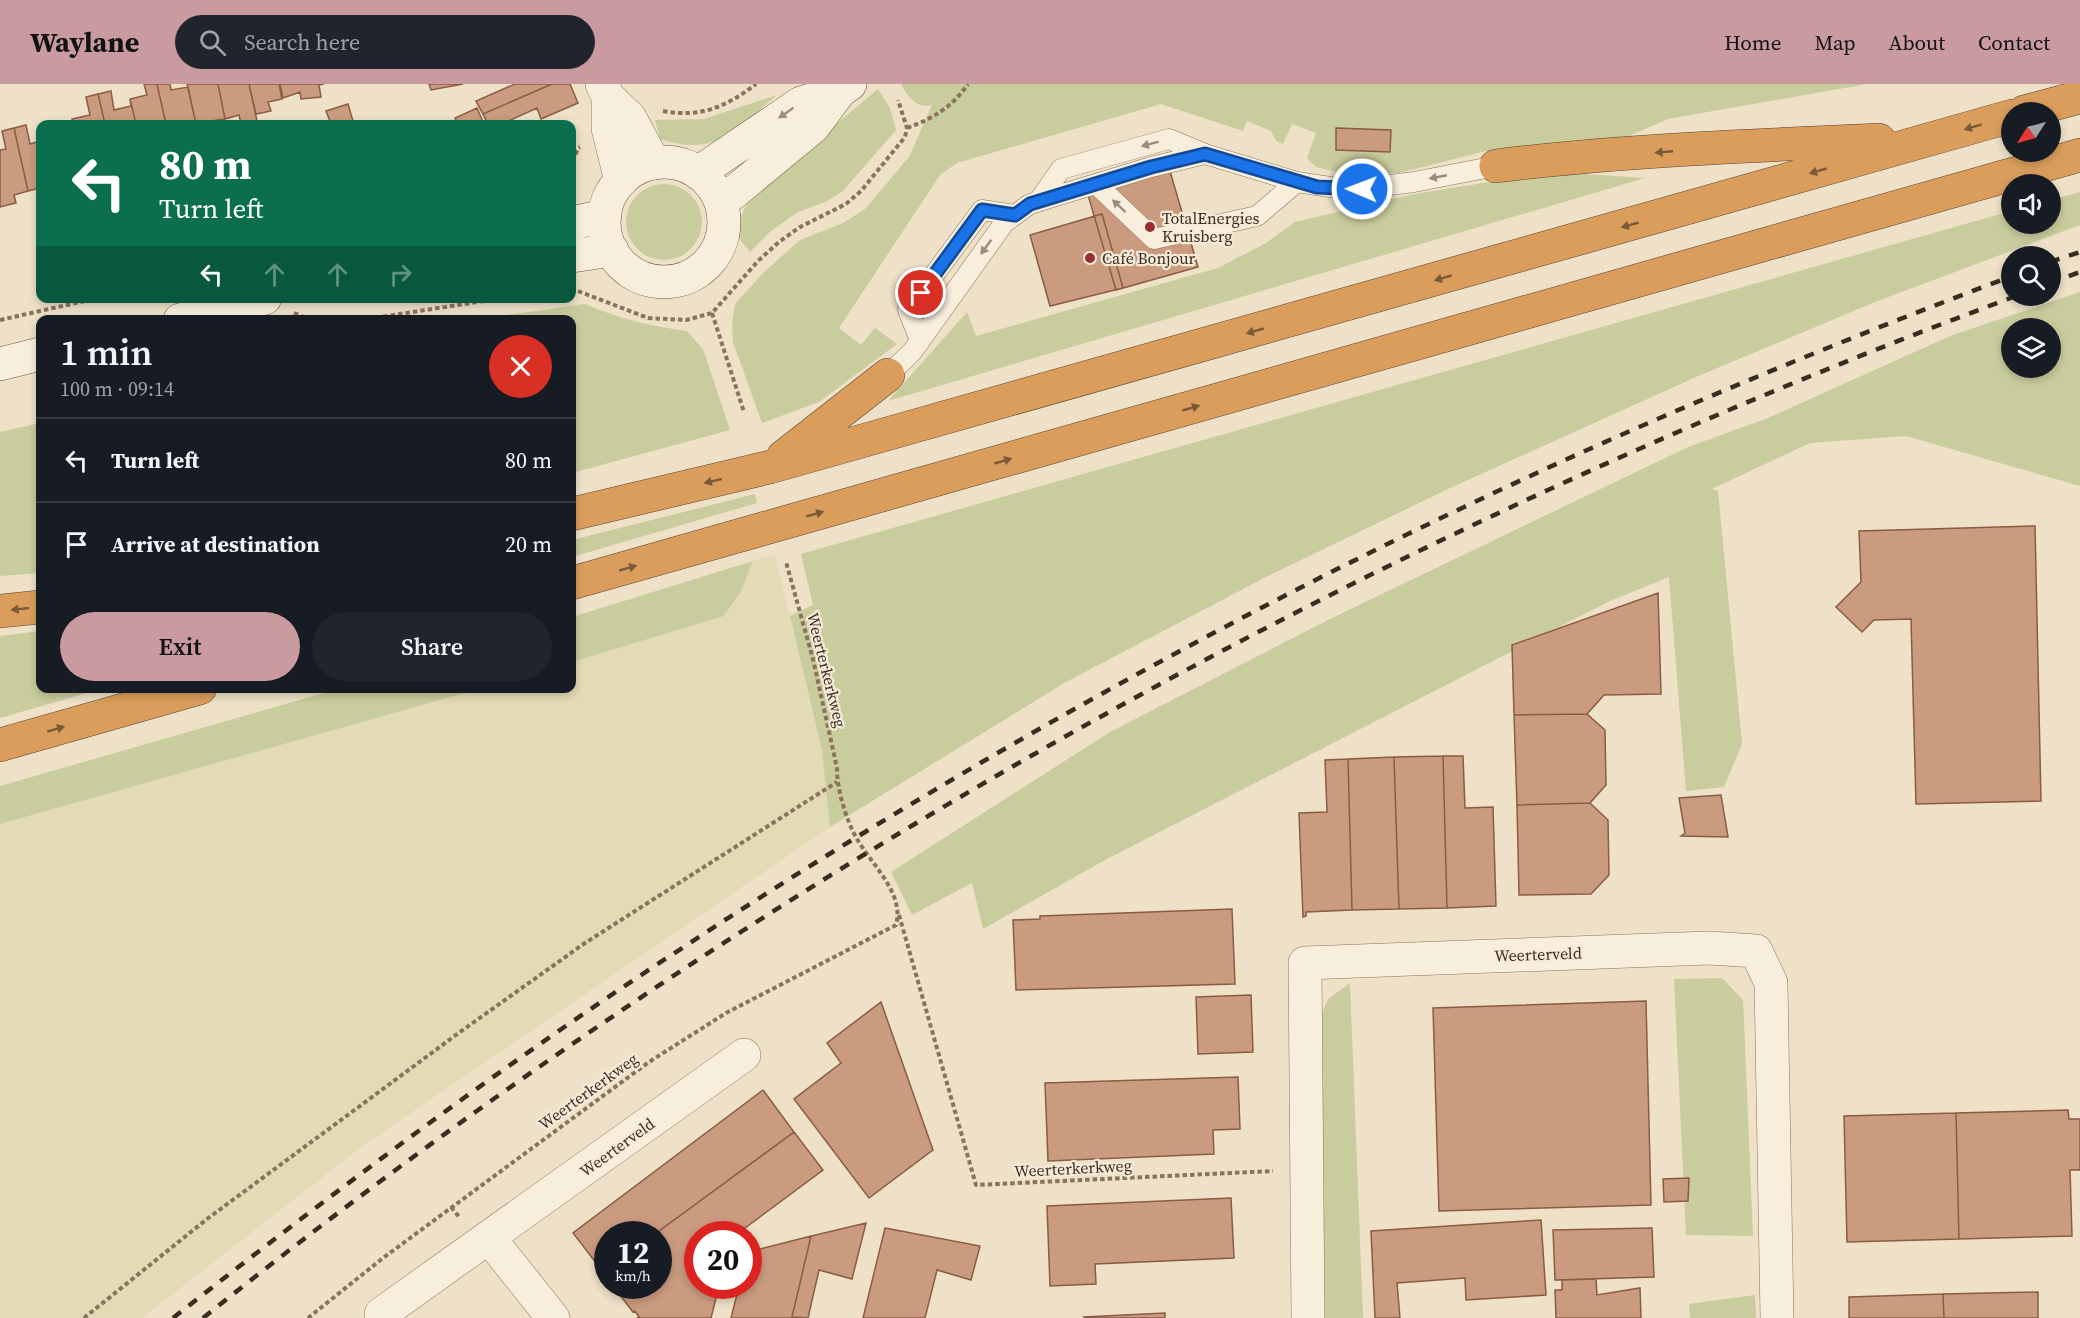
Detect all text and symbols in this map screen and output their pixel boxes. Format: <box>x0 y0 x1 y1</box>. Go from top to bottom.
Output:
search box <box>175 15 595 69</box>
text: Waylane <box>30 23 139 61</box>
icon: search <box>196 26 229 59</box>
text: Search here <box>244 27 360 57</box>
text: Home <box>1724 28 1782 57</box>
text: Map <box>1815 28 1856 57</box>
text: About <box>1889 28 1945 57</box>
text: Contact <box>1978 28 2050 57</box>
north arrow <box>2001 102 2061 162</box>
map controls <box>2001 102 2061 378</box>
one-way arrow <box>779 107 795 119</box>
one-way arrow <box>1964 123 1982 132</box>
text: 80 m <box>159 135 252 193</box>
one-way arrow <box>1141 140 1159 149</box>
icon: left <box>60 144 138 222</box>
one-way arrow <box>1655 147 1674 157</box>
position arrow <box>1330 157 1394 221</box>
one-way arrow <box>1809 167 1827 176</box>
one-way arrow <box>1429 173 1448 182</box>
button: sound <box>2001 174 2061 234</box>
text: Turn left <box>159 190 263 227</box>
one-way arrow <box>1113 200 1127 214</box>
place label: TotalEnergies Kruisberg <box>1162 207 1260 247</box>
marker: TotalEnergies Kruisberg <box>1143 220 1157 234</box>
one-way arrow <box>1621 221 1639 230</box>
one-way arrow <box>980 239 992 255</box>
button: search <box>2001 246 2061 306</box>
place label: Café Bonjour <box>1102 247 1195 269</box>
marker: Café Bonjour <box>1083 251 1097 265</box>
icon: left <box>195 258 228 291</box>
icon: ahead <box>258 258 291 291</box>
icon: ahead <box>321 258 354 291</box>
icon: right <box>384 258 417 291</box>
pin <box>895 267 946 318</box>
one-way arrow <box>1434 274 1452 283</box>
icon: arrive <box>904 276 937 309</box>
button: layers <box>2001 318 2061 378</box>
one-way arrow <box>1246 326 1264 336</box>
text: 1 min <box>60 328 152 377</box>
button: close <box>489 335 552 398</box>
text: 100 m · 09:14 <box>60 375 174 403</box>
one-way arrow <box>1182 403 1200 412</box>
icon: left <box>60 444 93 477</box>
text: Turn left <box>111 445 199 475</box>
text: 80 m <box>505 445 552 475</box>
one-way arrow <box>994 456 1012 465</box>
one-way arrow <box>704 476 722 486</box>
one-way arrow <box>806 509 825 519</box>
icon: arrive <box>60 528 93 561</box>
text: Arrive at destination <box>111 529 320 559</box>
text: 20 m <box>505 529 552 559</box>
one-way arrow <box>619 562 637 572</box>
one-way arrow <box>11 604 30 614</box>
street label: Weerterkerkweg <box>802 610 852 730</box>
button: Exit <box>60 612 300 681</box>
button: Share <box>312 612 552 681</box>
one-way arrow <box>47 724 65 733</box>
street label: Weerterveld <box>1494 941 1582 967</box>
street label: Weerterkerkweg <box>534 1047 642 1135</box>
street label: Weerterveld <box>575 1112 659 1182</box>
street label: Weerterkerkweg <box>1014 1154 1132 1182</box>
speed limit sign: 20 <box>684 1221 762 1299</box>
text: 12 <box>617 1232 649 1273</box>
text: km/h <box>615 1265 651 1286</box>

